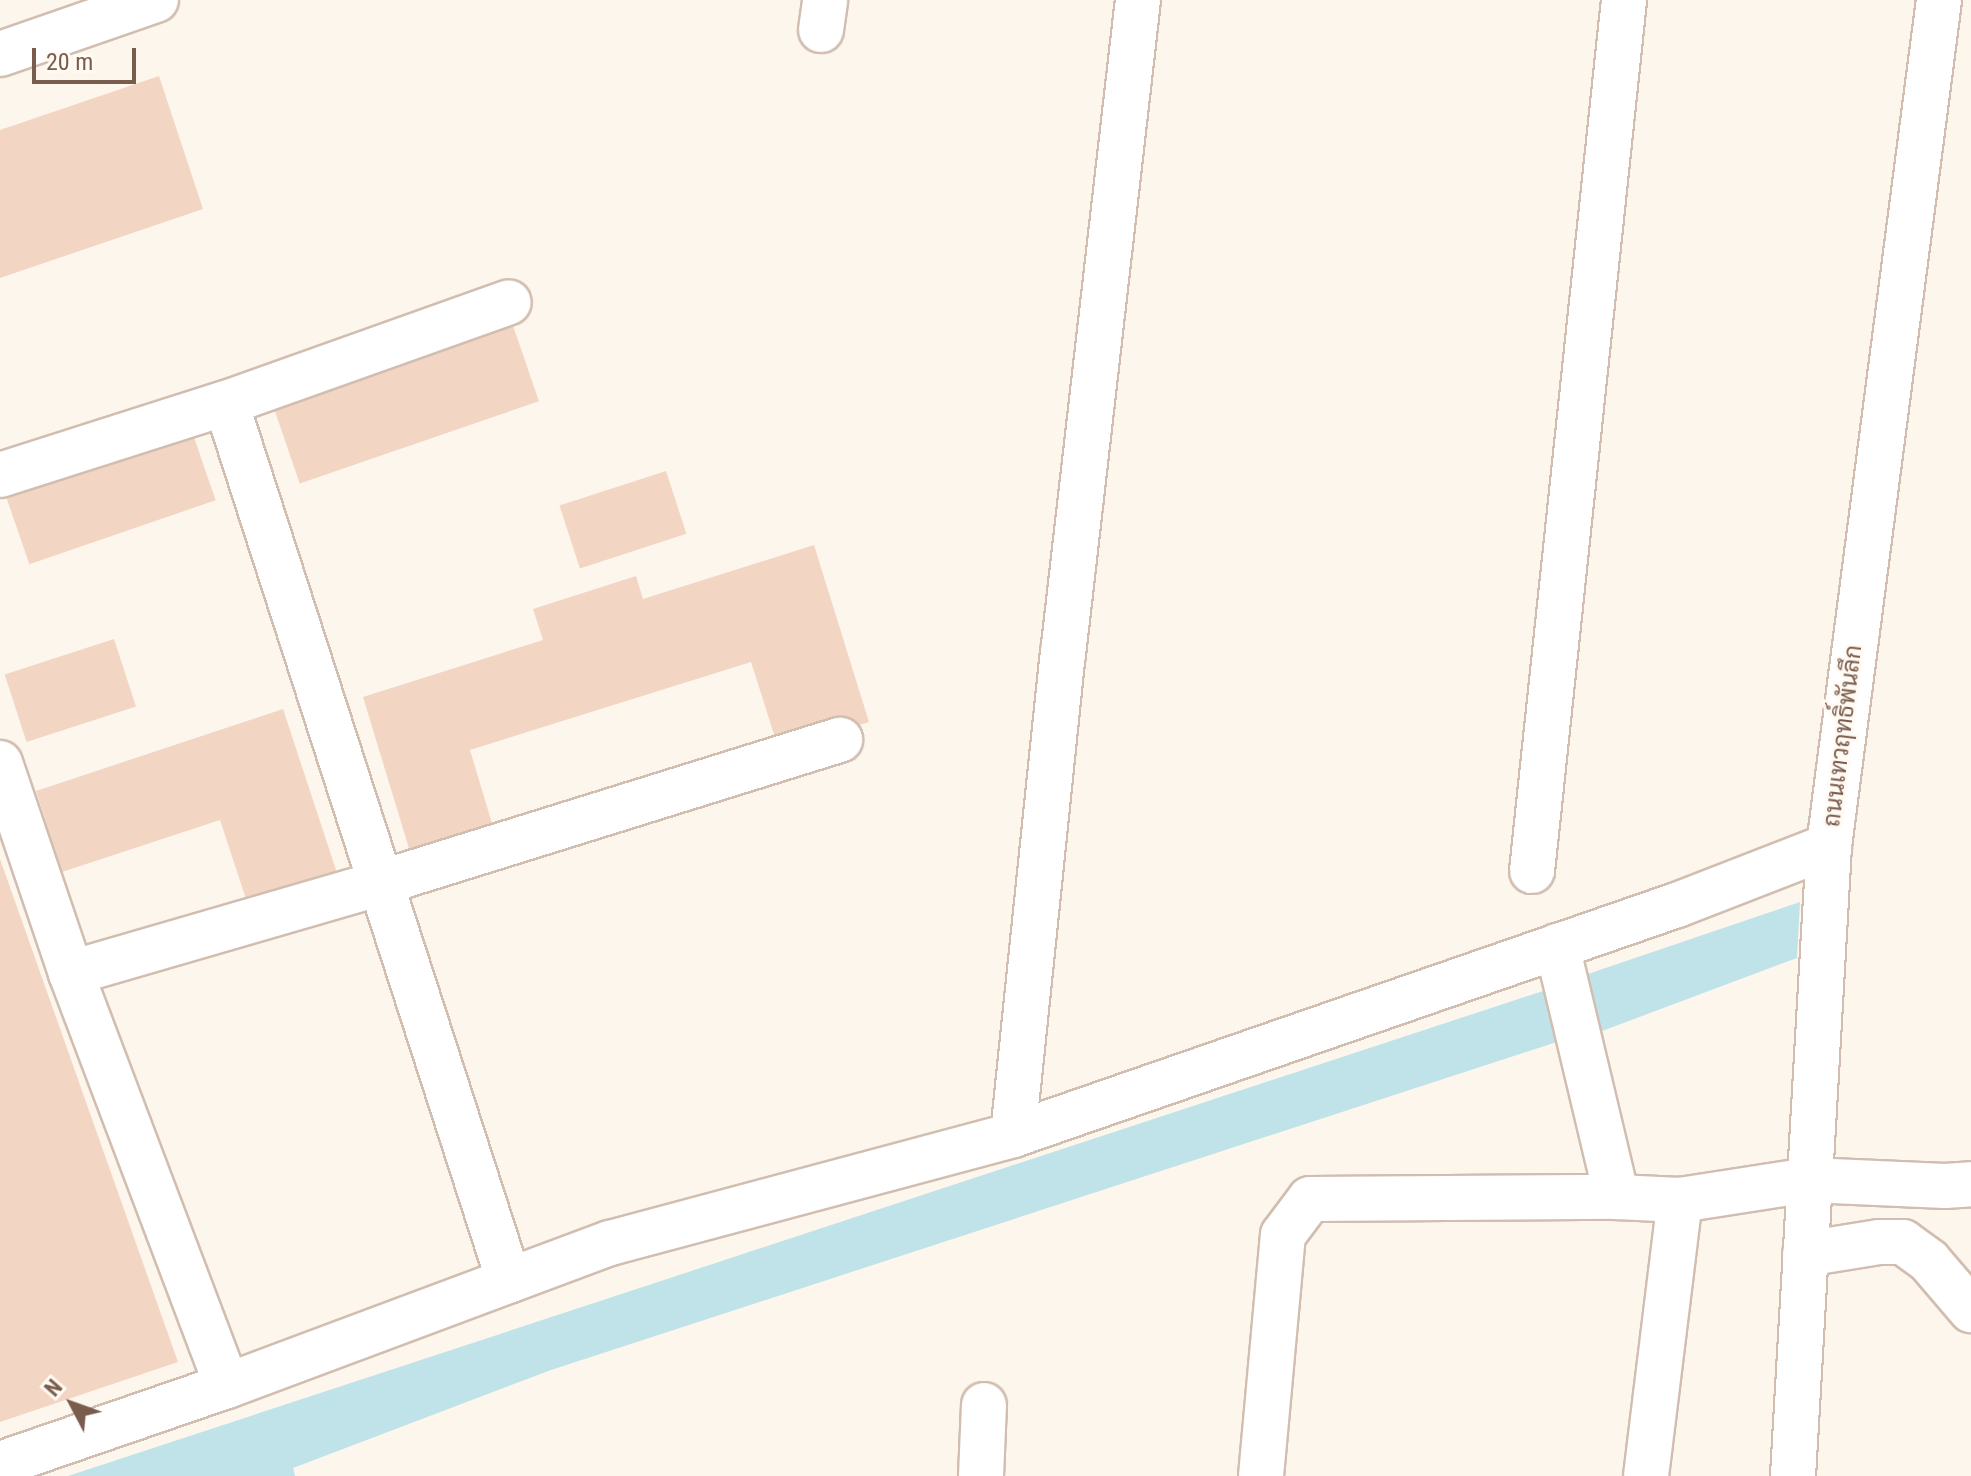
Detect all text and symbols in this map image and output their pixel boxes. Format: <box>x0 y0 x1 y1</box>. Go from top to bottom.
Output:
scale bar <box>36 32 140 82</box>
text: 20 m <box>46 48 93 76</box>
street label: ถนนเทวฤทธิ์พันลึก <box>1818 643 1868 829</box>
north arrow <box>32 1364 112 1444</box>
text: N <box>40 1375 67 1401</box>

